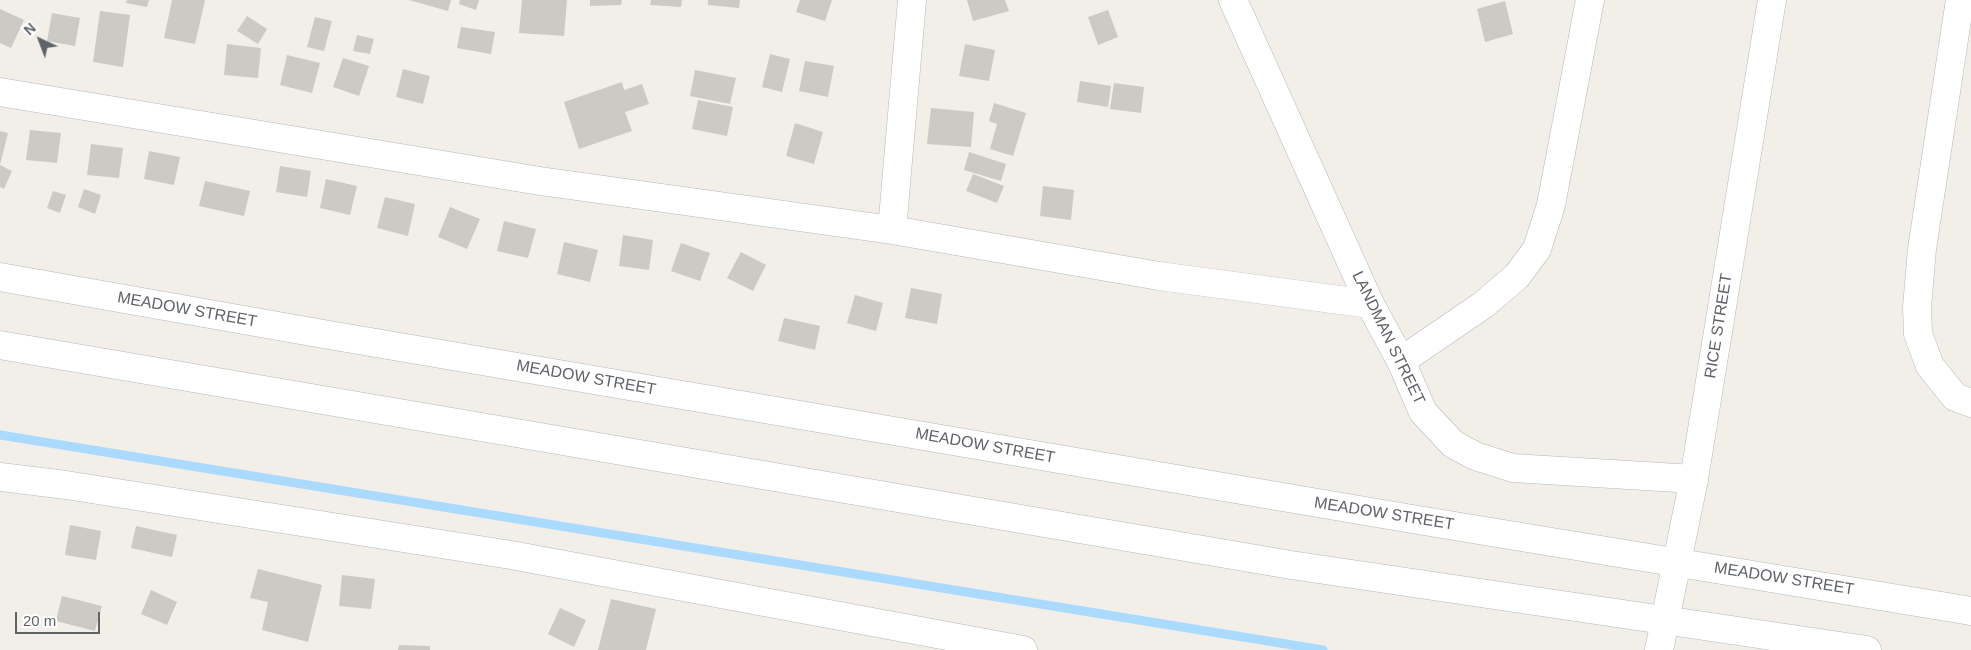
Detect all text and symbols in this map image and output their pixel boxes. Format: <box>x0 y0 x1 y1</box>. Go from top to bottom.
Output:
north arrow <box>15 15 65 65</box>
text: N <box>21 20 39 38</box>
street label: LANDMAN STREET <box>1347 268 1429 408</box>
street label: RICE STREET <box>1701 272 1737 380</box>
street label: MEADOW STREET <box>116 288 258 332</box>
street label: MEADOW STREET <box>515 356 657 400</box>
street label: MEADOW STREET <box>914 424 1056 468</box>
street label: MEADOW STREET <box>1313 493 1455 535</box>
street label: MEADOW STREET <box>1713 558 1855 600</box>
scale bar <box>18 602 102 634</box>
text: 20 m <box>23 612 56 629</box>

